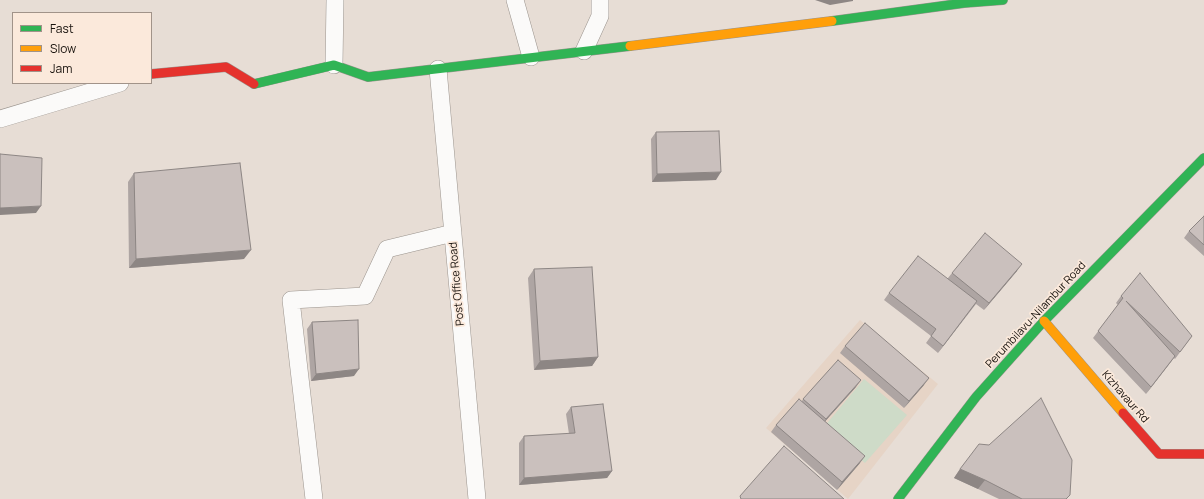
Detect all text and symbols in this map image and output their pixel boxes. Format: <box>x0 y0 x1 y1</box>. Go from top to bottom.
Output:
legend <box>12 12 152 84</box>
text: Fast <box>50 20 74 37</box>
text: Slow <box>50 40 76 57</box>
text: Jam <box>50 60 72 77</box>
street label: Post Office Road <box>447 242 467 326</box>
street label: Perumbilavu-Nilambur Road <box>983 259 1089 371</box>
street label: Kizhavaur Rd <box>1099 368 1151 426</box>

